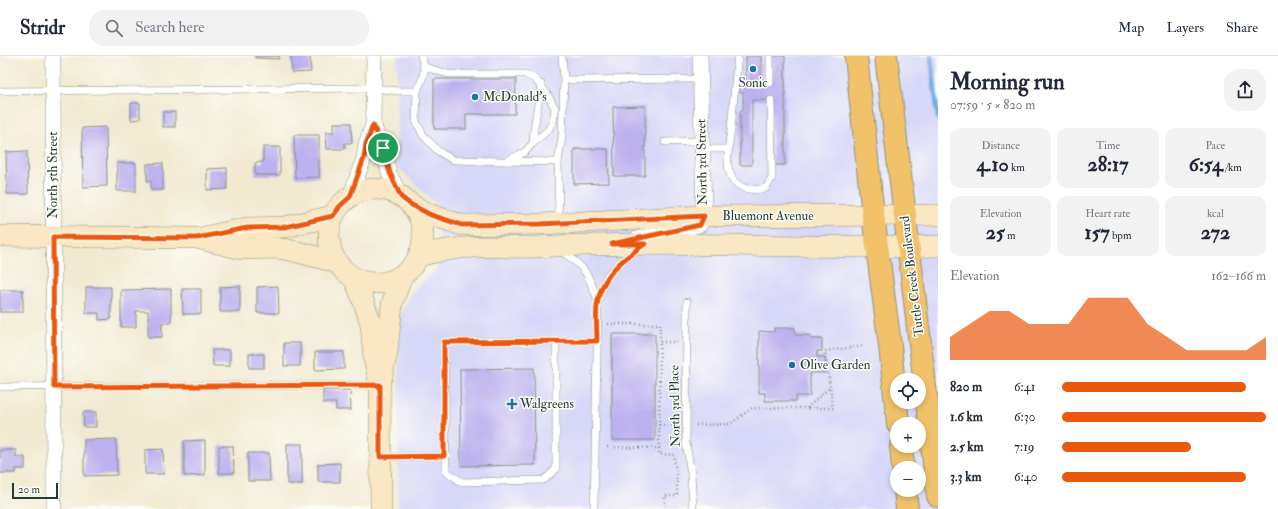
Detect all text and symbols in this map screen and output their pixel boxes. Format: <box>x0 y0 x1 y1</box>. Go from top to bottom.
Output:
search box <box>89 10 369 46</box>
text: Stridr <box>20 16 65 40</box>
icon: search <box>103 17 125 39</box>
text: Search here <box>135 18 205 37</box>
text: Map <box>1118 19 1144 36</box>
text: Layers <box>1166 19 1204 36</box>
text: Share <box>1226 19 1258 36</box>
marker: Sonic <box>748 64 758 74</box>
text: Morning run <box>950 68 1065 96</box>
button: share <box>1224 69 1266 111</box>
place label: Sonic <box>739 75 767 91</box>
place label: McDonald's <box>483 89 547 105</box>
marker: McDonald's <box>470 92 480 102</box>
text: 07:59 · 5 × 820 m <box>950 97 1035 113</box>
street label: North 3rd Street <box>693 119 711 205</box>
street label: North 5th Street <box>45 131 61 219</box>
pin <box>366 131 400 165</box>
icon: arrive <box>372 137 394 159</box>
text: Distance <box>981 139 1020 152</box>
text: Time <box>1096 139 1120 152</box>
text: Pace <box>1205 139 1225 152</box>
text: 4.10 <box>976 152 1009 177</box>
text: 28:17 <box>1088 152 1128 177</box>
text: 6:54 <box>1189 152 1223 177</box>
text: km <box>1009 161 1025 174</box>
text: /km <box>1223 161 1242 174</box>
text: Elevation <box>980 207 1022 220</box>
text: Heart rate <box>1086 207 1130 220</box>
text: kcal <box>1207 207 1224 220</box>
street label: Bluemont Avenue <box>722 208 814 224</box>
street label: Tuttle Creek Boulevard <box>897 214 927 337</box>
text: 25 <box>986 220 1005 245</box>
text: 157 <box>1085 220 1110 245</box>
text: 272 <box>1201 220 1230 245</box>
text: m <box>1005 229 1016 242</box>
text: bpm <box>1110 229 1131 242</box>
text: Elevation <box>950 268 1000 284</box>
text: 162–166 m <box>1211 268 1266 284</box>
place label: Olive Garden <box>800 357 871 373</box>
marker: Olive Garden <box>787 360 797 370</box>
street label: North 3rd Place <box>666 364 684 447</box>
map controls <box>890 373 926 497</box>
button: locate <box>890 373 926 409</box>
text: 820 m <box>950 379 982 395</box>
text: 6:41 <box>1014 379 1035 395</box>
place label: Walgreens <box>519 396 575 412</box>
marker: Walgreens <box>507 399 517 409</box>
text: 1.6 km <box>950 409 983 425</box>
text: 6:30 <box>1014 409 1035 425</box>
button: + <box>890 417 926 453</box>
text: 2.5 km <box>950 439 984 455</box>
text: 7:19 <box>1014 439 1034 455</box>
button: − <box>890 461 926 497</box>
text: 3.3 km <box>950 469 982 485</box>
text: 6:40 <box>1014 469 1037 485</box>
scale bar <box>12 481 58 500</box>
text: 20 m <box>18 483 40 496</box>

